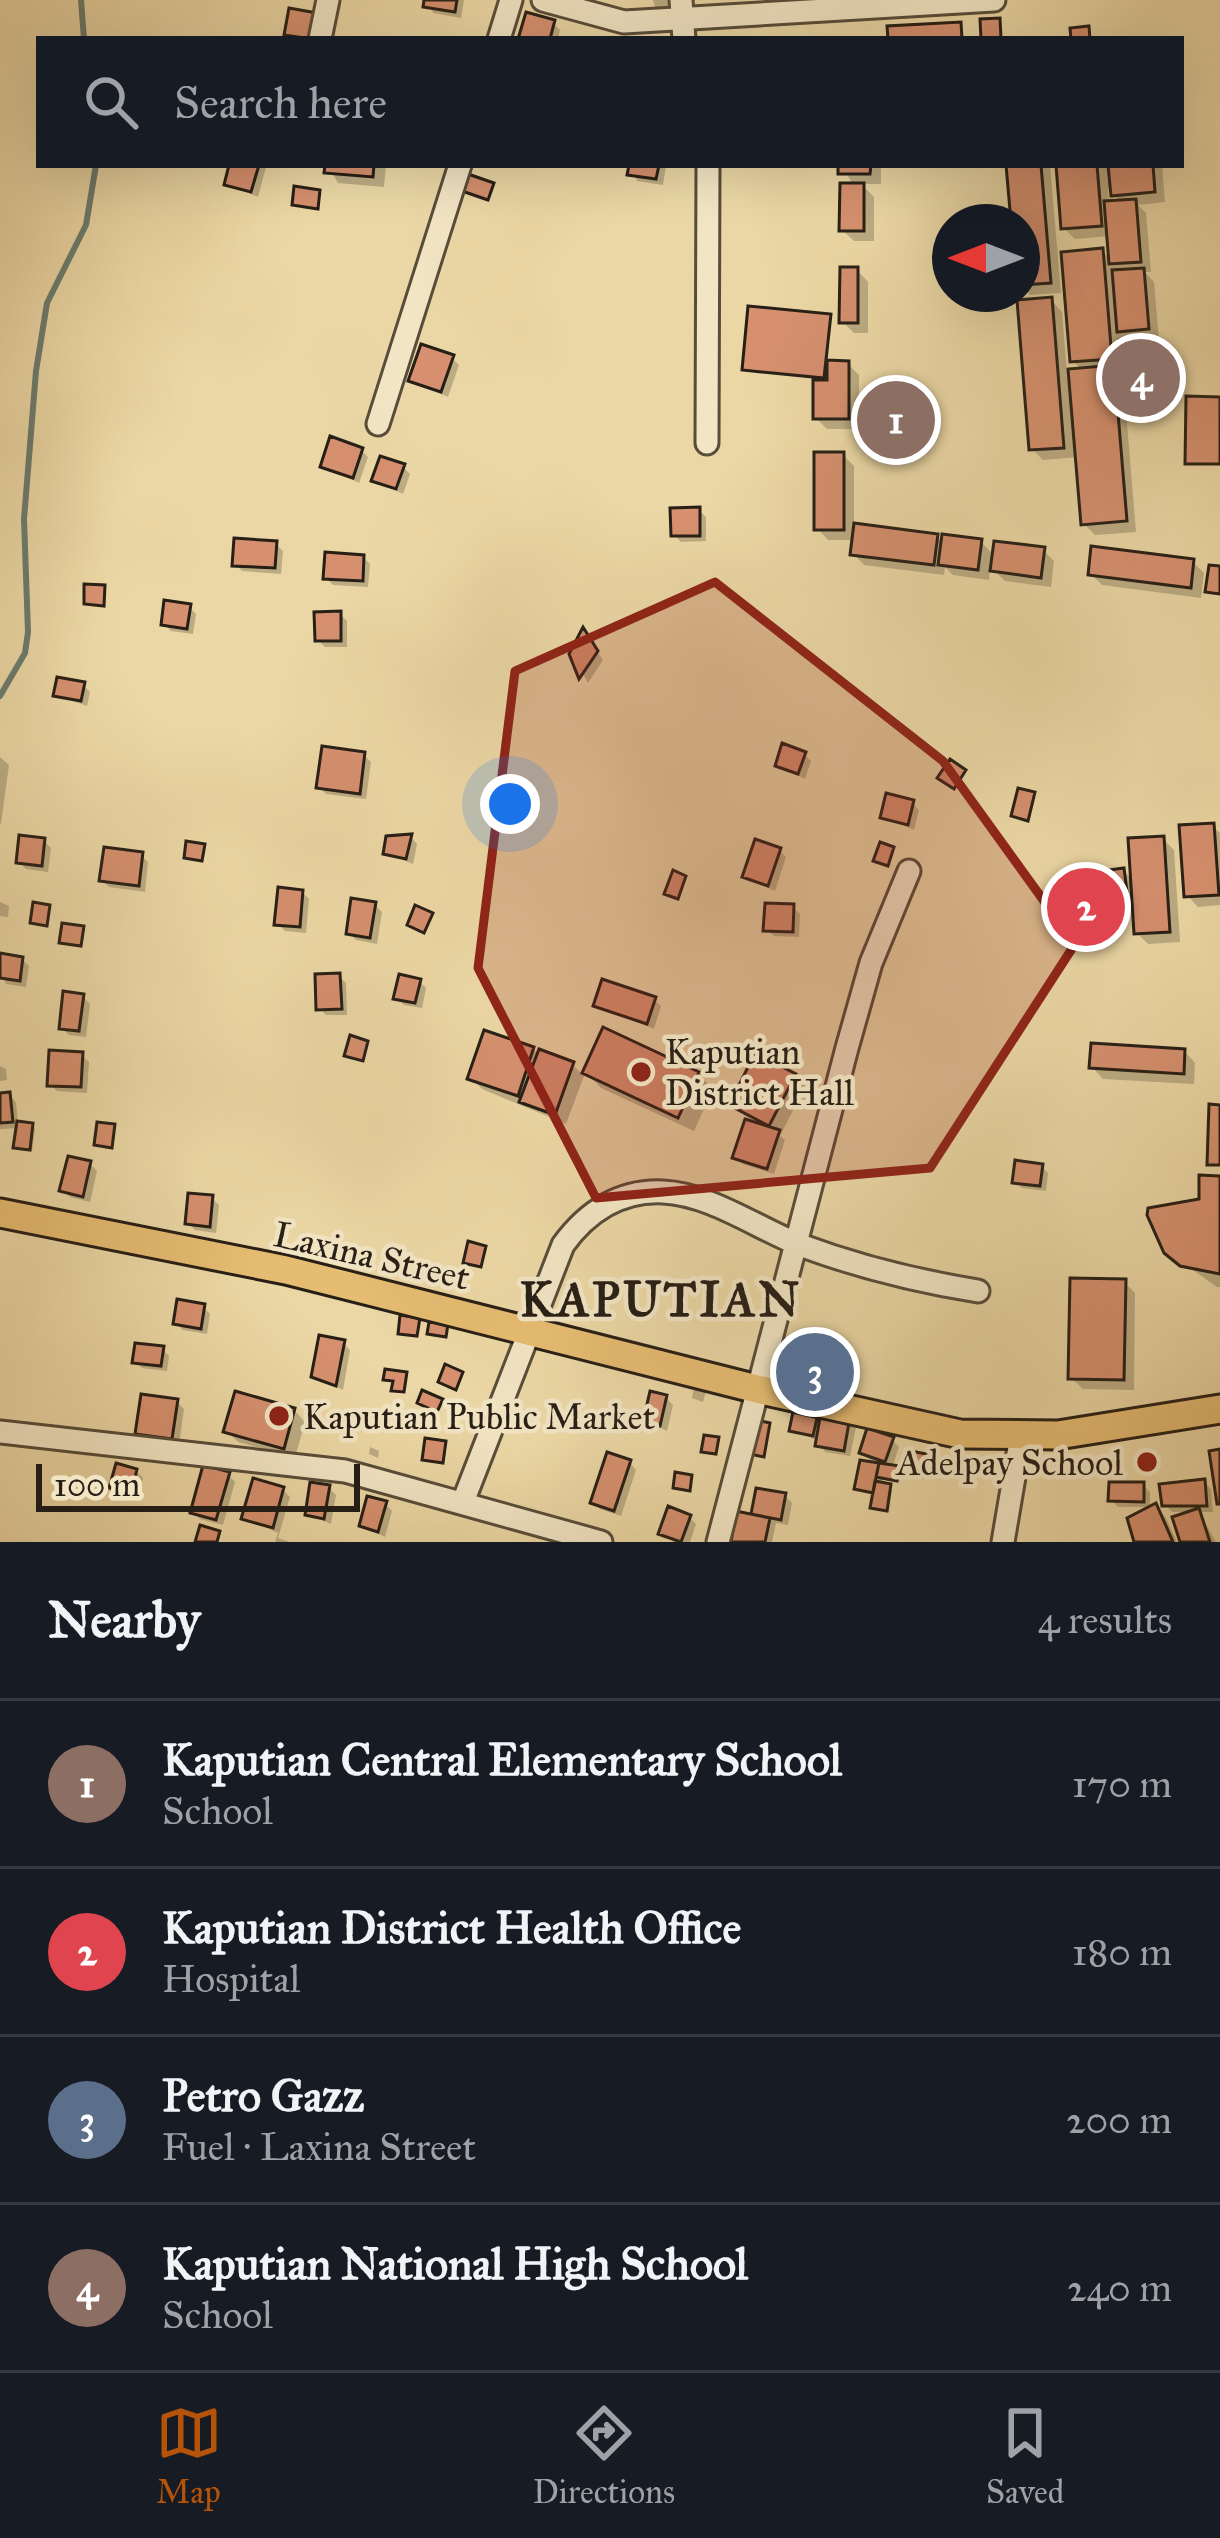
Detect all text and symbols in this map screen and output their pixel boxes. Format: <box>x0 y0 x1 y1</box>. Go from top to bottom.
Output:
search box <box>36 36 1184 168</box>
icon: search <box>78 69 144 135</box>
text: Search here <box>174 75 387 130</box>
north arrow <box>932 204 1040 312</box>
pin: 4 <box>1102 333 1180 423</box>
pin: 1 <box>857 375 935 465</box>
your location <box>480 774 540 834</box>
pin: 2 <box>1047 862 1125 952</box>
place label: Kaputian District Hall <box>665 1030 854 1115</box>
marker: Kaputian District Hall <box>628 1059 654 1085</box>
street label: Laxina Street <box>270 1212 474 1300</box>
district label: KAPUTIAN <box>520 1270 802 1329</box>
pin: 3 <box>776 1327 854 1417</box>
place label: Kaputian Public Market <box>303 1395 655 1439</box>
marker: Kaputian Public Market <box>266 1403 292 1429</box>
place label: Adelpay School <box>895 1441 1123 1485</box>
marker: Adelpay School <box>1134 1449 1160 1475</box>
scale bar <box>36 1458 360 1511</box>
text: 100 m <box>54 1465 140 1505</box>
text: Nearby <box>48 1589 200 1651</box>
text: 4 results <box>1038 1596 1172 1644</box>
text: Kaputian Central Elementary School <box>162 1732 842 1787</box>
text: 1 <box>79 1760 95 1808</box>
text: 170 m <box>1072 1760 1172 1808</box>
text: School <box>162 1787 273 1835</box>
text: Kaputian District Health Office <box>162 1900 741 1955</box>
text: 2 <box>77 1928 97 1976</box>
text: 180 m <box>1072 1928 1172 1976</box>
text: Hospital <box>162 1955 300 2003</box>
text: Petro Gazz <box>162 2068 364 2123</box>
text: 3 <box>79 2096 95 2144</box>
text: 200 m <box>1066 2096 1172 2144</box>
text: Fuel · Laxina Street <box>162 2123 476 2171</box>
text: Kaputian National High School <box>162 2236 748 2291</box>
text: 4 <box>76 2264 98 2312</box>
text: 240 m <box>1067 2264 1172 2312</box>
text: School <box>162 2291 273 2339</box>
tab: Map <box>156 2400 222 2512</box>
tab: Directions <box>533 2400 675 2512</box>
tab: Saved <box>986 2400 1064 2512</box>

